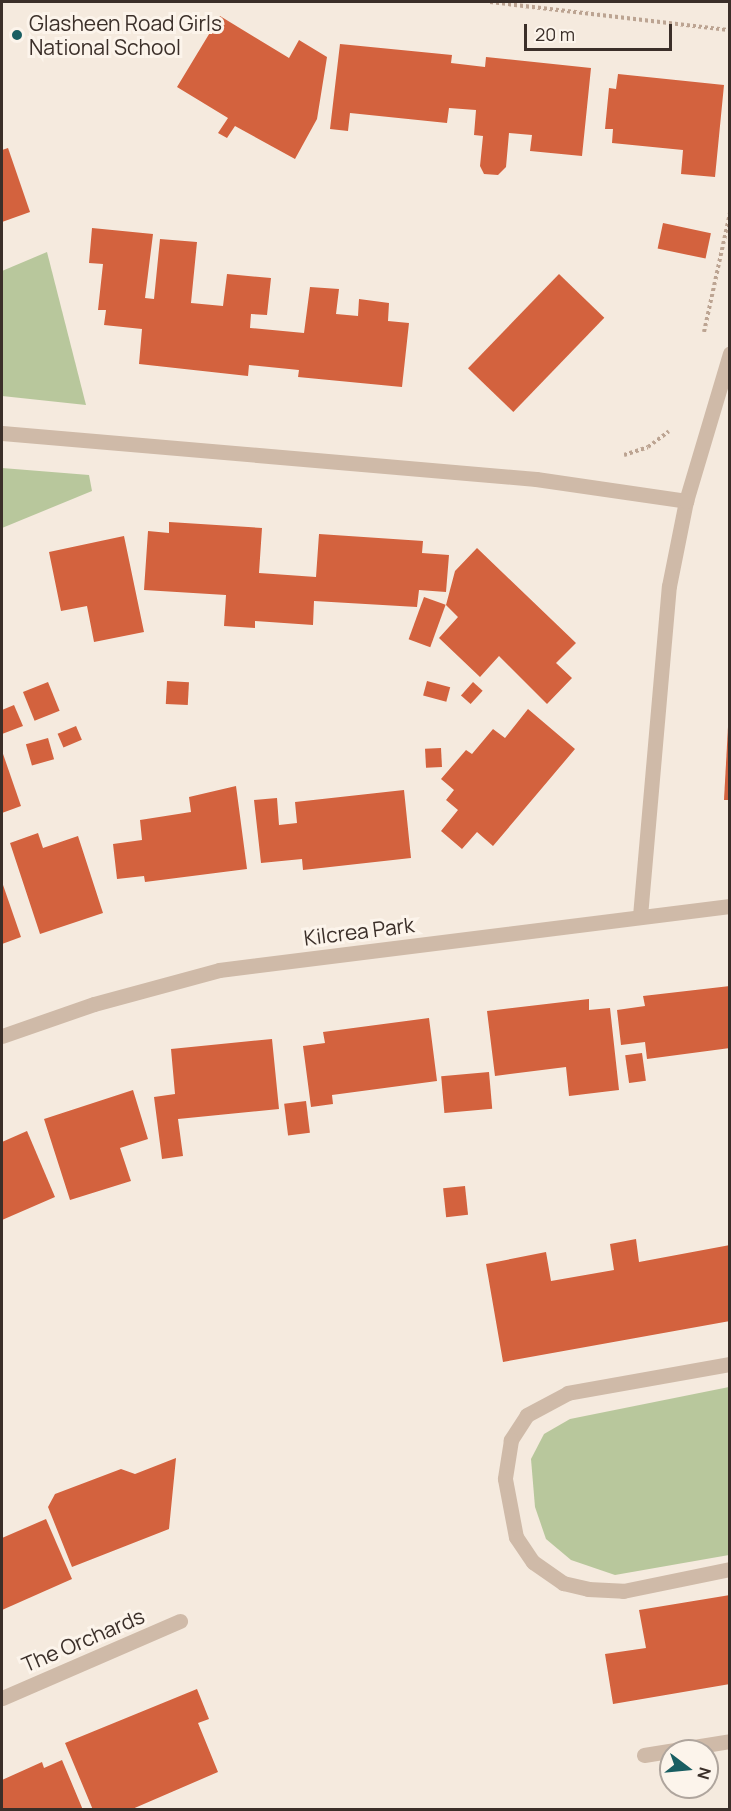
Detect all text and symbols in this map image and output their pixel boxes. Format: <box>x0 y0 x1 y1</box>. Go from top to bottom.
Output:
place label: Glasheen Road Girls National School <box>29 10 222 60</box>
scale bar <box>527 12 676 50</box>
text: 20 m <box>535 22 575 46</box>
marker: Glasheen Road Girls National School <box>10 28 24 42</box>
street label: Kilcrea Park <box>302 912 416 950</box>
street label: The Orchards <box>18 1603 148 1677</box>
north arrow <box>659 1739 719 1799</box>
text: N <box>692 1765 717 1782</box>

